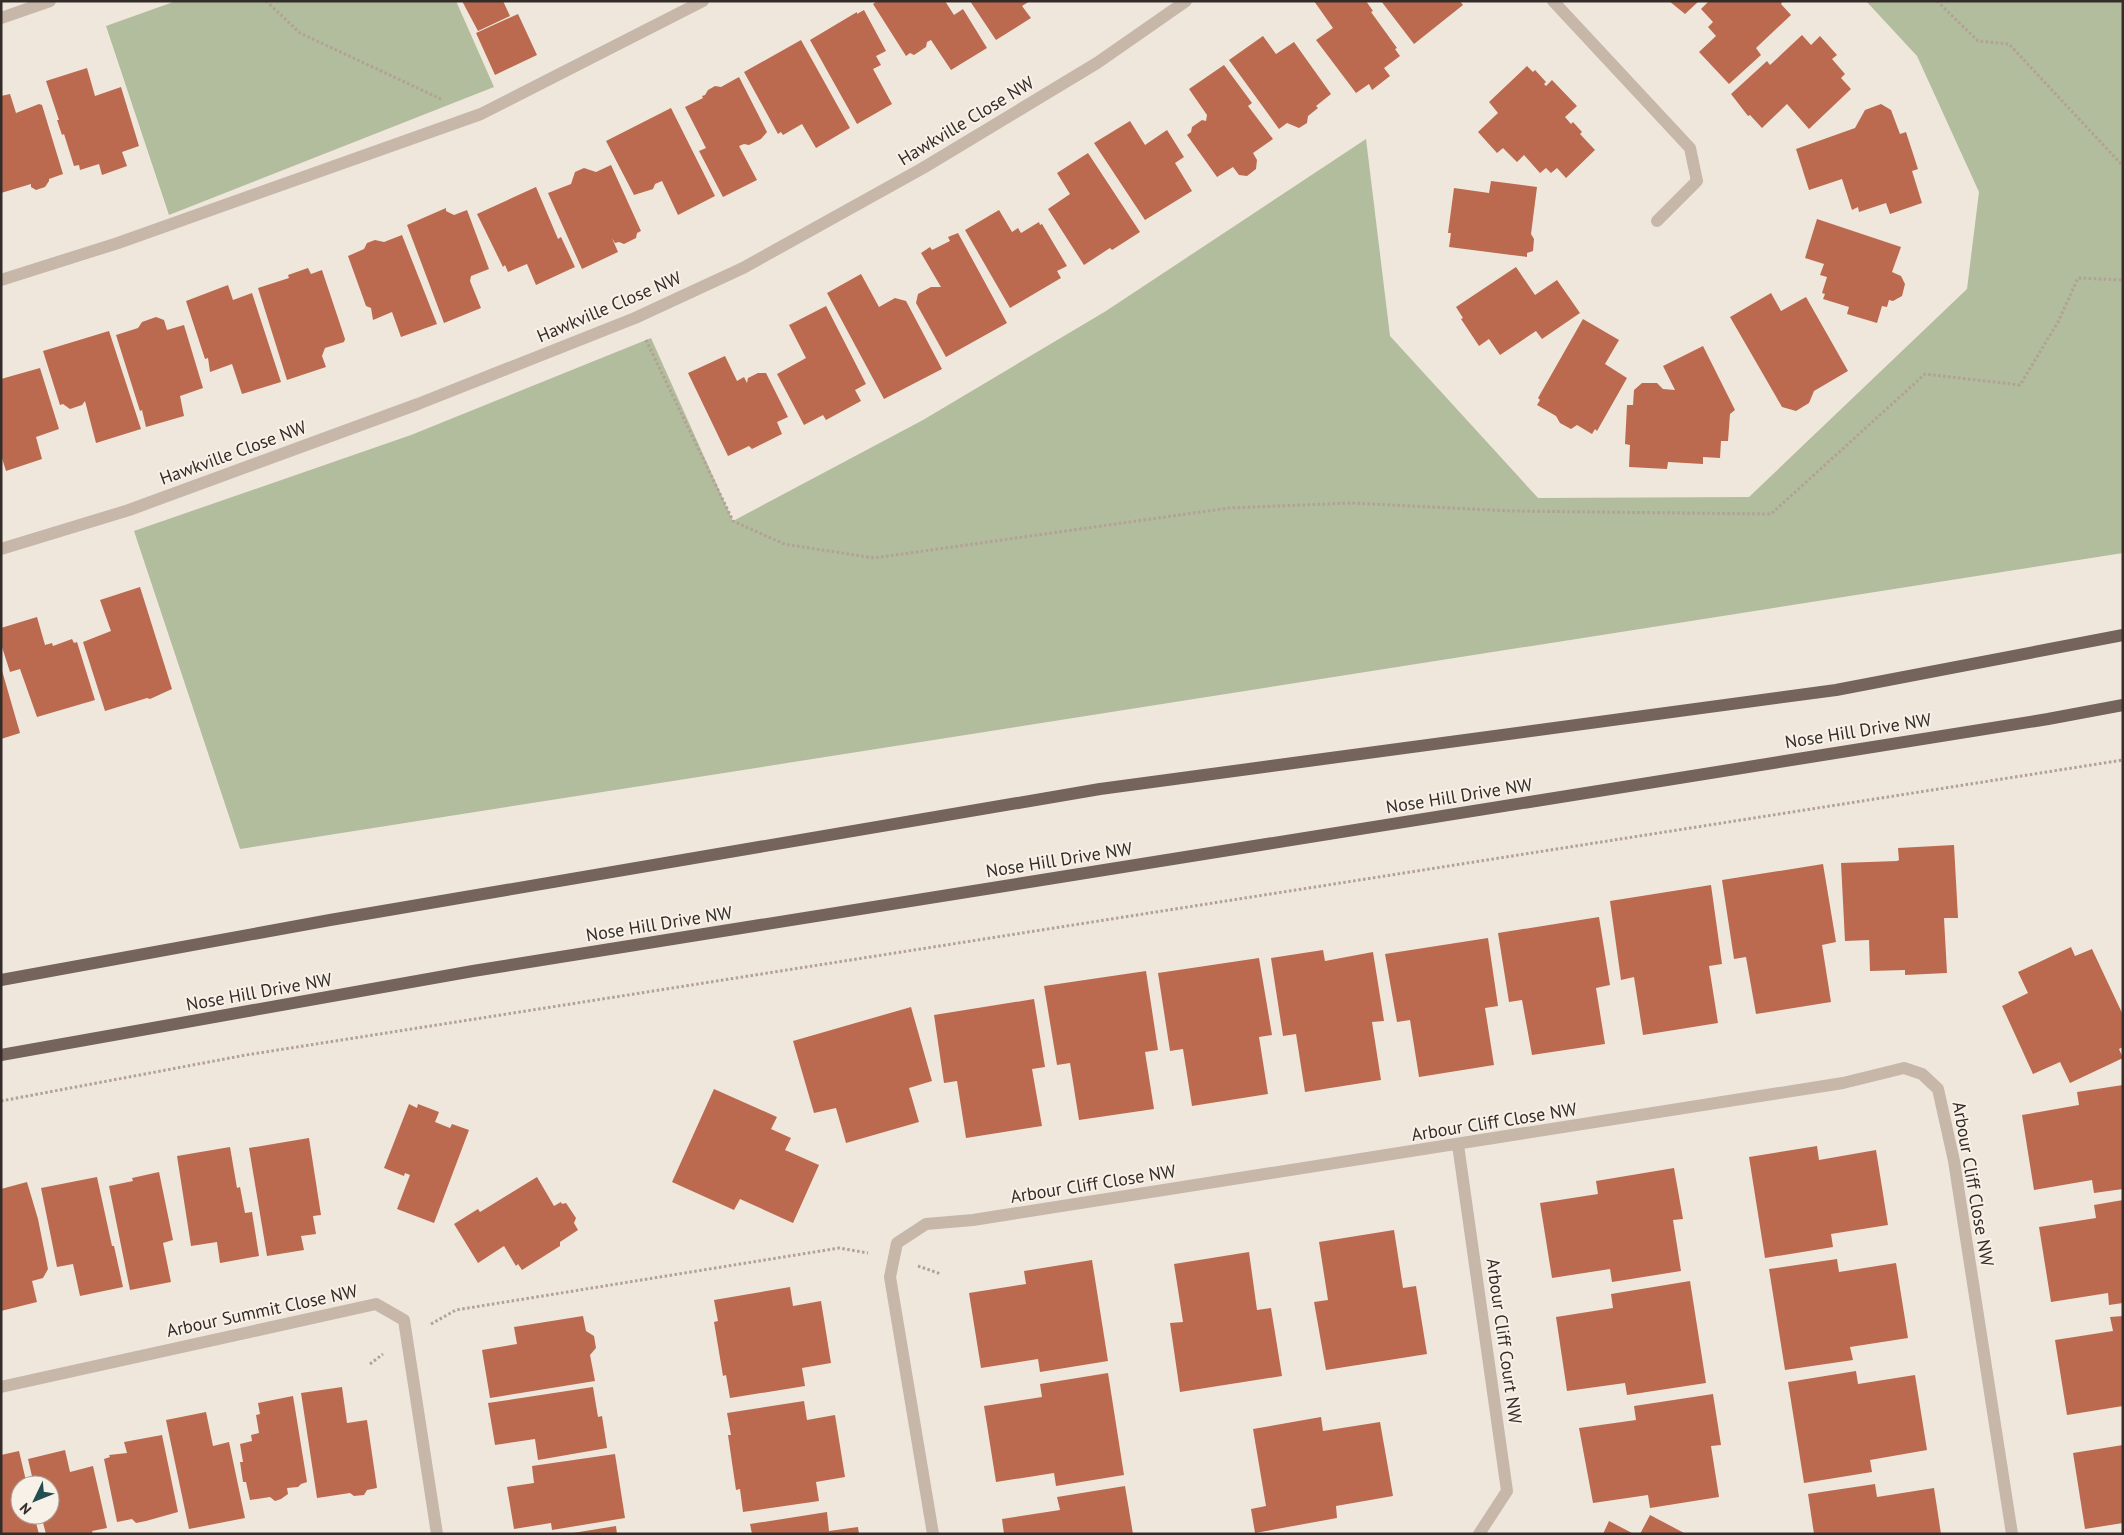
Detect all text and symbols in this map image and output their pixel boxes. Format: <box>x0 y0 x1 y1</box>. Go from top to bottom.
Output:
street label: Hawkville Close NW <box>894 71 1038 170</box>
street label: Hawkville Close NW <box>533 266 684 347</box>
street label: Hawkville Close NW <box>156 415 309 490</box>
street label: Nose Hill Drive NW <box>1783 708 1933 753</box>
street label: Nose Hill Drive NW <box>1384 773 1534 818</box>
street label: Nose Hill Drive NW <box>984 837 1134 882</box>
street label: Nose Hill Drive NW <box>584 901 734 946</box>
street label: Nose Hill Drive NW <box>184 967 334 1016</box>
street label: Arbour Cliff Close NW <box>1410 1097 1578 1146</box>
street label: Arbour Cliff Close NW <box>1948 1100 1999 1268</box>
street label: Arbour Cliff Close NW <box>1009 1159 1177 1208</box>
street label: Arbour Cliff Court NW <box>1481 1257 1528 1425</box>
street label: Arbour Summit Close NW <box>164 1279 360 1342</box>
north arrow <box>10 1475 60 1525</box>
text: N <box>16 1499 35 1518</box>

